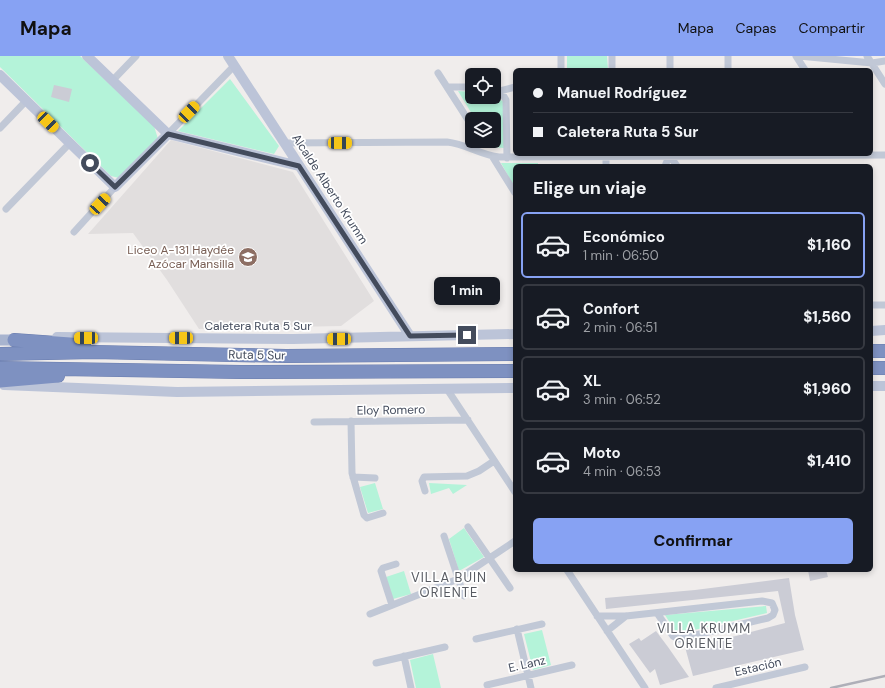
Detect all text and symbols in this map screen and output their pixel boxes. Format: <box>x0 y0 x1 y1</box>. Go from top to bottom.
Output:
text: Mapa <box>20 16 72 41</box>
text: Mapa <box>678 19 714 37</box>
text: Capas <box>736 19 777 37</box>
text: Compartir <box>799 19 865 37</box>
map controls <box>465 68 501 148</box>
button: locate <box>465 68 501 104</box>
text: Manuel Rodríguez <box>557 83 687 103</box>
car <box>176 99 202 125</box>
car <box>35 109 61 135</box>
button: layers <box>465 112 501 148</box>
text: Caletera Ruta 5 Sur <box>557 122 698 142</box>
street label: Alcalde Alberto Krumm <box>288 131 372 247</box>
car <box>328 137 352 149</box>
route start <box>81 154 99 172</box>
text: Elige un viaje <box>533 176 647 200</box>
car <box>87 191 113 217</box>
icon: car <box>535 227 571 263</box>
text: Económico <box>583 227 665 247</box>
text: $1,160 <box>807 235 851 255</box>
place label: Liceo A-131 Haydée Azócar Mansilla <box>127 242 234 272</box>
school or university icon: Liceo A-131 Haydée Azócar Mansilla <box>237 246 259 268</box>
text: 1 min · 06:50 <box>583 247 659 264</box>
callout: 1 min <box>434 277 500 305</box>
text: 1 min <box>451 282 483 299</box>
icon: car <box>535 299 571 335</box>
text: Confort <box>583 299 640 319</box>
text: $1,560 <box>803 307 851 327</box>
street label: Caletera Ruta 5 Sur <box>204 318 312 334</box>
text: 2 min · 06:51 <box>583 319 657 336</box>
route end <box>458 326 476 344</box>
car <box>74 332 98 344</box>
car <box>169 332 193 344</box>
car <box>327 333 351 345</box>
street label: Ruta 5 Sur <box>228 347 286 364</box>
icon: car <box>535 371 571 407</box>
text: XL <box>583 371 601 391</box>
text: $1,960 <box>803 379 851 399</box>
text: 3 min · 06:52 <box>583 391 661 408</box>
street label: Eloy Romero <box>357 401 425 419</box>
icon: car <box>535 443 571 479</box>
text: Moto <box>583 443 621 463</box>
text: $1,410 <box>807 451 851 471</box>
text: 4 min · 06:53 <box>583 463 661 480</box>
button: Confirmar <box>533 518 853 564</box>
district label: VILLA BUIN ORIENTE <box>411 569 487 601</box>
district label: VILLA KRUMM ORIENTE <box>657 620 751 652</box>
street label: E. Lanz <box>507 652 547 676</box>
street label: Estación <box>733 654 783 680</box>

